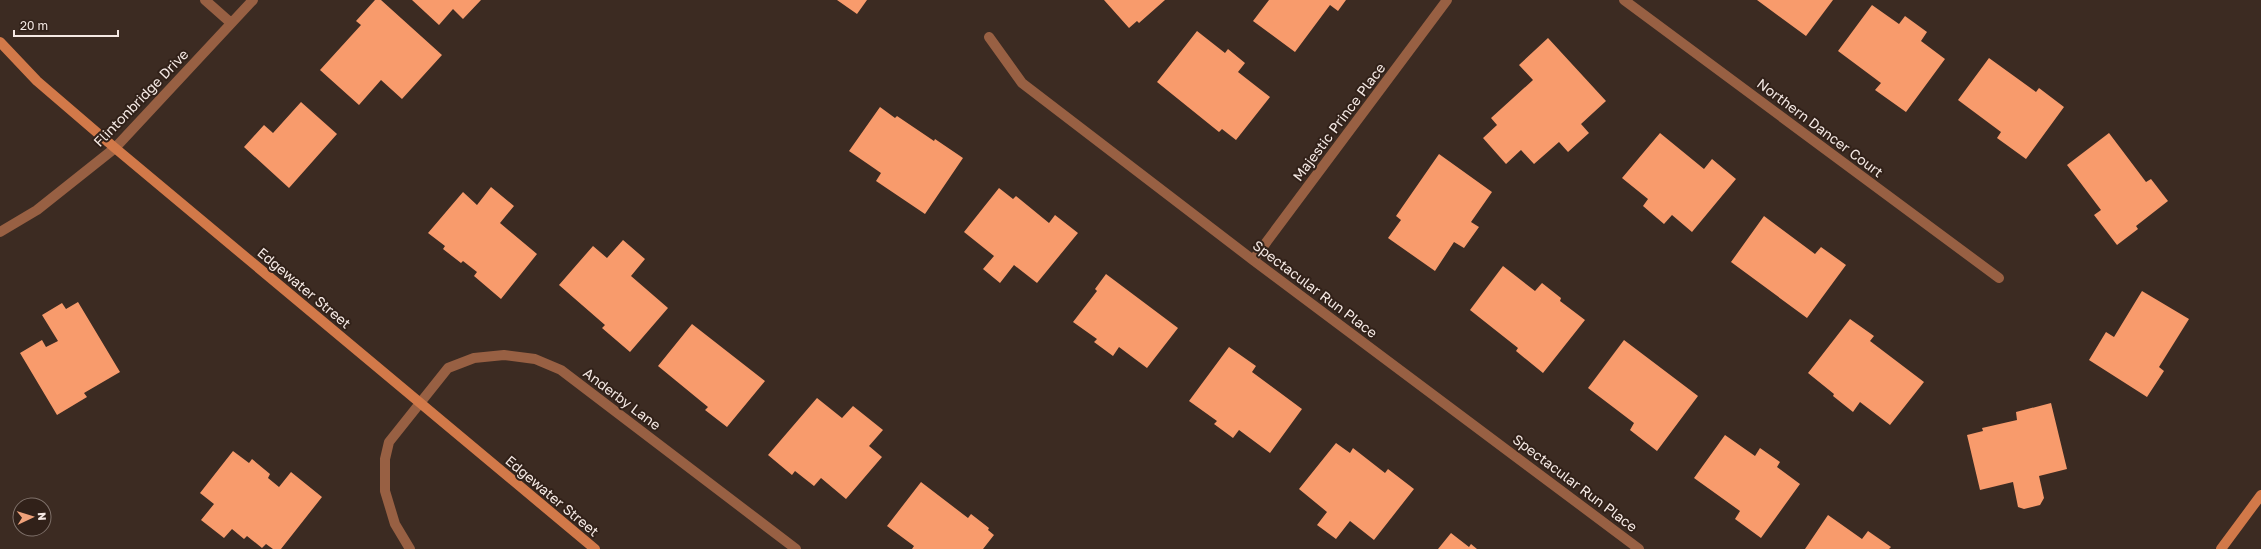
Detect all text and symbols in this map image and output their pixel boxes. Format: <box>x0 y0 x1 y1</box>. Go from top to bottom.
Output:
scale bar <box>14 12 118 38</box>
text: 20 m <box>20 18 48 33</box>
street label: Flintonbridge Drive <box>90 45 192 150</box>
street label: Majestic Prince Place <box>1289 59 1389 184</box>
street label: Northern Dancer Court <box>1754 75 1887 181</box>
street label: Spectacular Run Place <box>1250 236 1381 341</box>
street label: Edgewater Street <box>254 244 354 332</box>
street label: Anderby Lane <box>580 364 664 433</box>
street label: Spectacular Run Place <box>1510 430 1641 535</box>
street label: Edgewater Street <box>502 452 602 540</box>
north arrow <box>12 497 52 537</box>
text: N <box>36 512 49 521</box>

